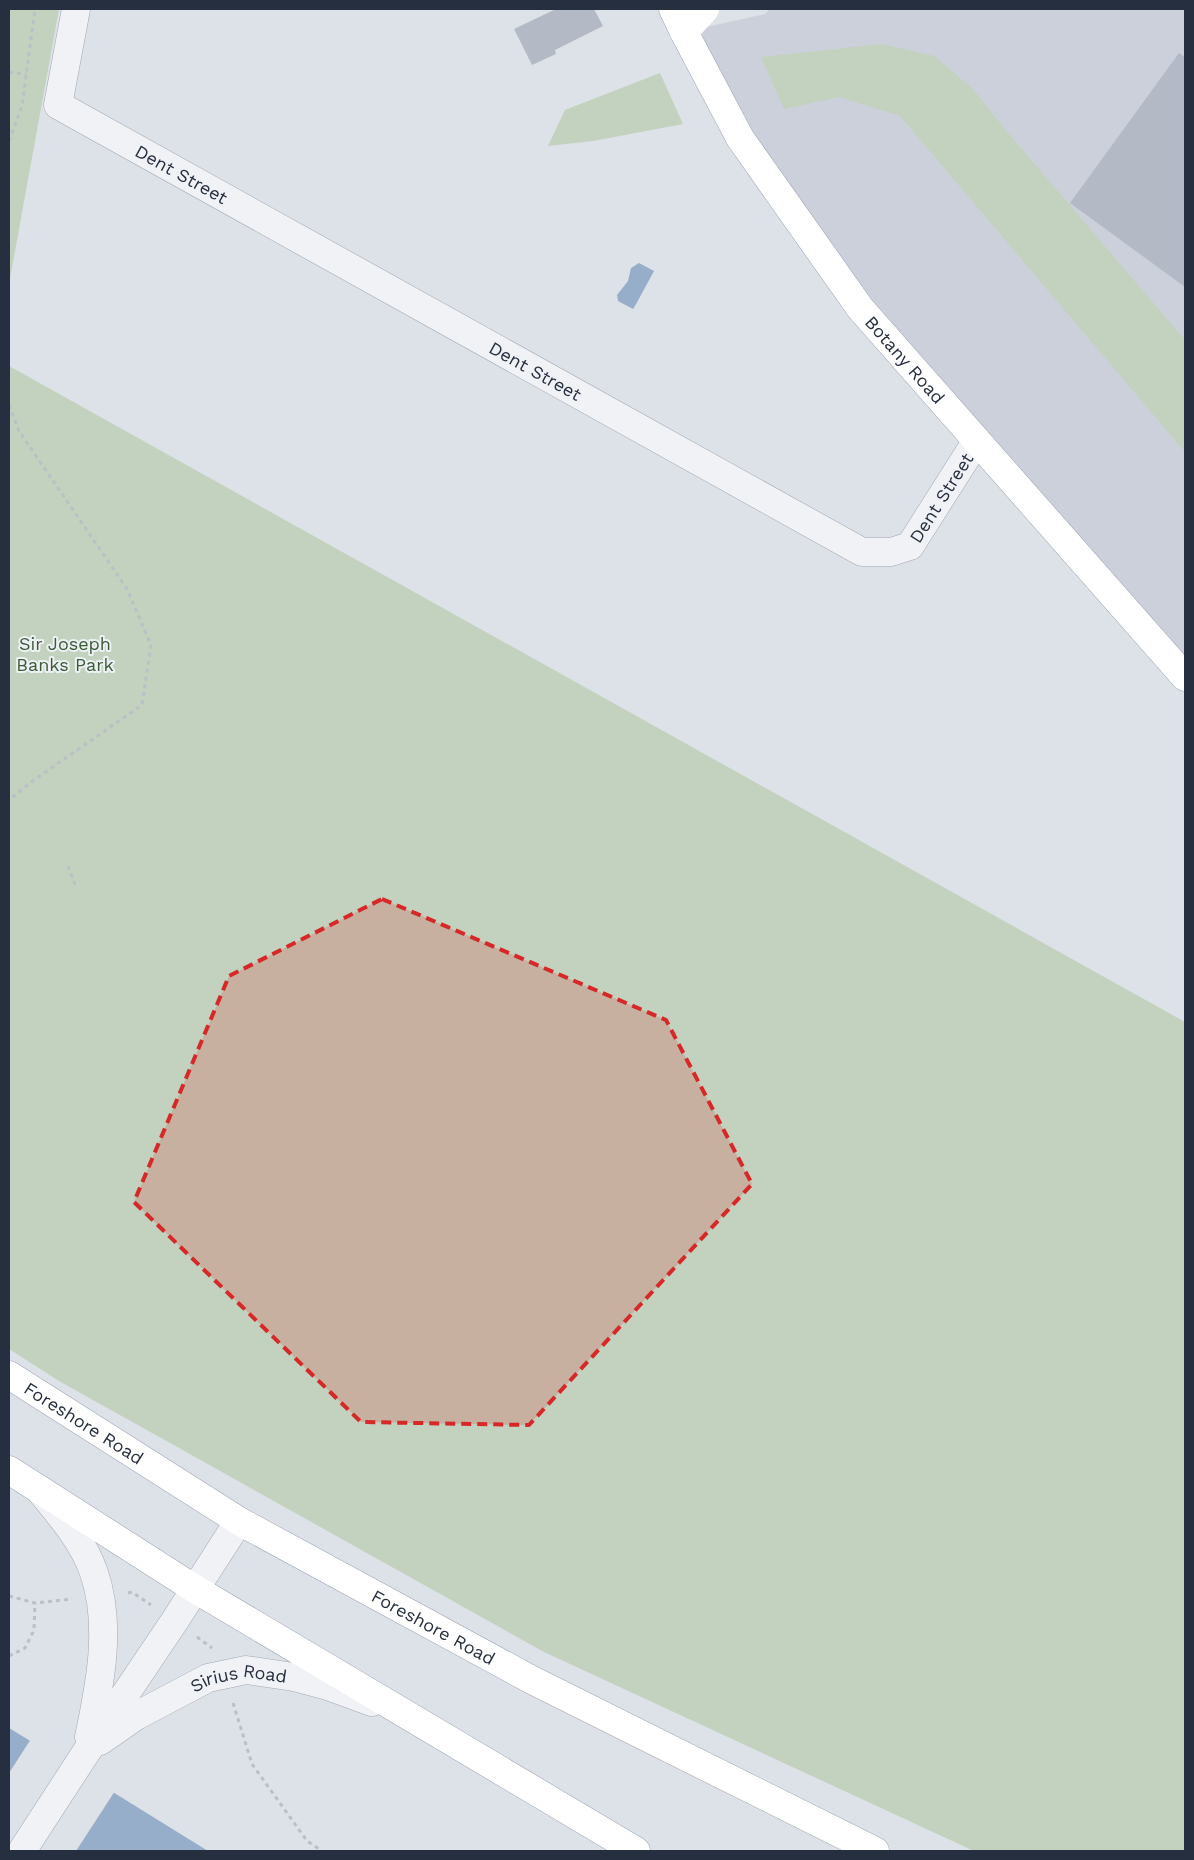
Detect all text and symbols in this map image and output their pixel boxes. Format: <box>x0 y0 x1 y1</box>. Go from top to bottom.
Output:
street label: Dent Street <box>132 140 232 208</box>
street label: Botany Road <box>861 311 950 408</box>
street label: Dent Street <box>486 336 586 405</box>
street label: Dent Street <box>905 448 977 546</box>
park label: Sir Joseph Banks Park <box>16 633 114 675</box>
street label: Foreshore Road <box>21 1377 148 1468</box>
street label: Foreshore Road <box>368 1585 499 1669</box>
street label: Sirius Road <box>186 1659 289 1696</box>

